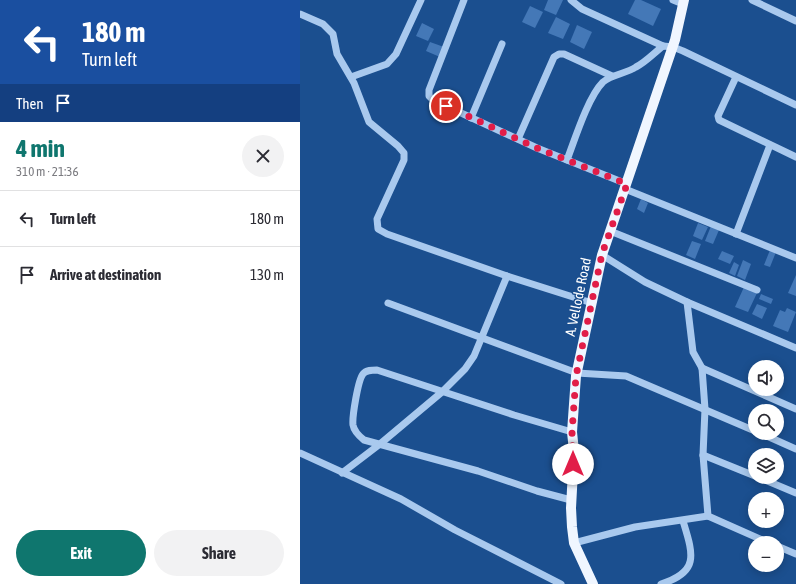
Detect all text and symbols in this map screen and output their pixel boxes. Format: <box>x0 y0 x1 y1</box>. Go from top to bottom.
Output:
icon: left <box>16 16 68 68</box>
text: 180 m <box>82 16 145 48</box>
text: Turn left <box>82 49 137 70</box>
pin <box>429 89 463 123</box>
icon: arrive <box>52 92 74 114</box>
text: Then <box>16 95 44 112</box>
icon: arrive <box>435 95 457 117</box>
text: 4 min <box>16 135 65 162</box>
button: close <box>242 135 284 177</box>
text: 310 m · 21:36 <box>16 164 79 179</box>
icon: left <box>16 208 38 230</box>
text: Turn left <box>50 210 96 227</box>
text: 180 m <box>250 210 284 227</box>
street label: A. Vellode Road <box>562 256 594 338</box>
icon: arrive <box>16 264 38 286</box>
text: Arrive at destination <box>50 266 161 283</box>
text: 130 m <box>250 266 284 283</box>
map controls <box>748 360 784 572</box>
button: sound <box>748 360 784 396</box>
button: search <box>748 404 784 440</box>
position arrow <box>552 443 594 485</box>
button: layers <box>748 448 784 484</box>
button: + <box>748 492 784 528</box>
button: Exit <box>16 530 146 576</box>
button: Share <box>154 530 284 576</box>
button: − <box>748 536 784 572</box>

